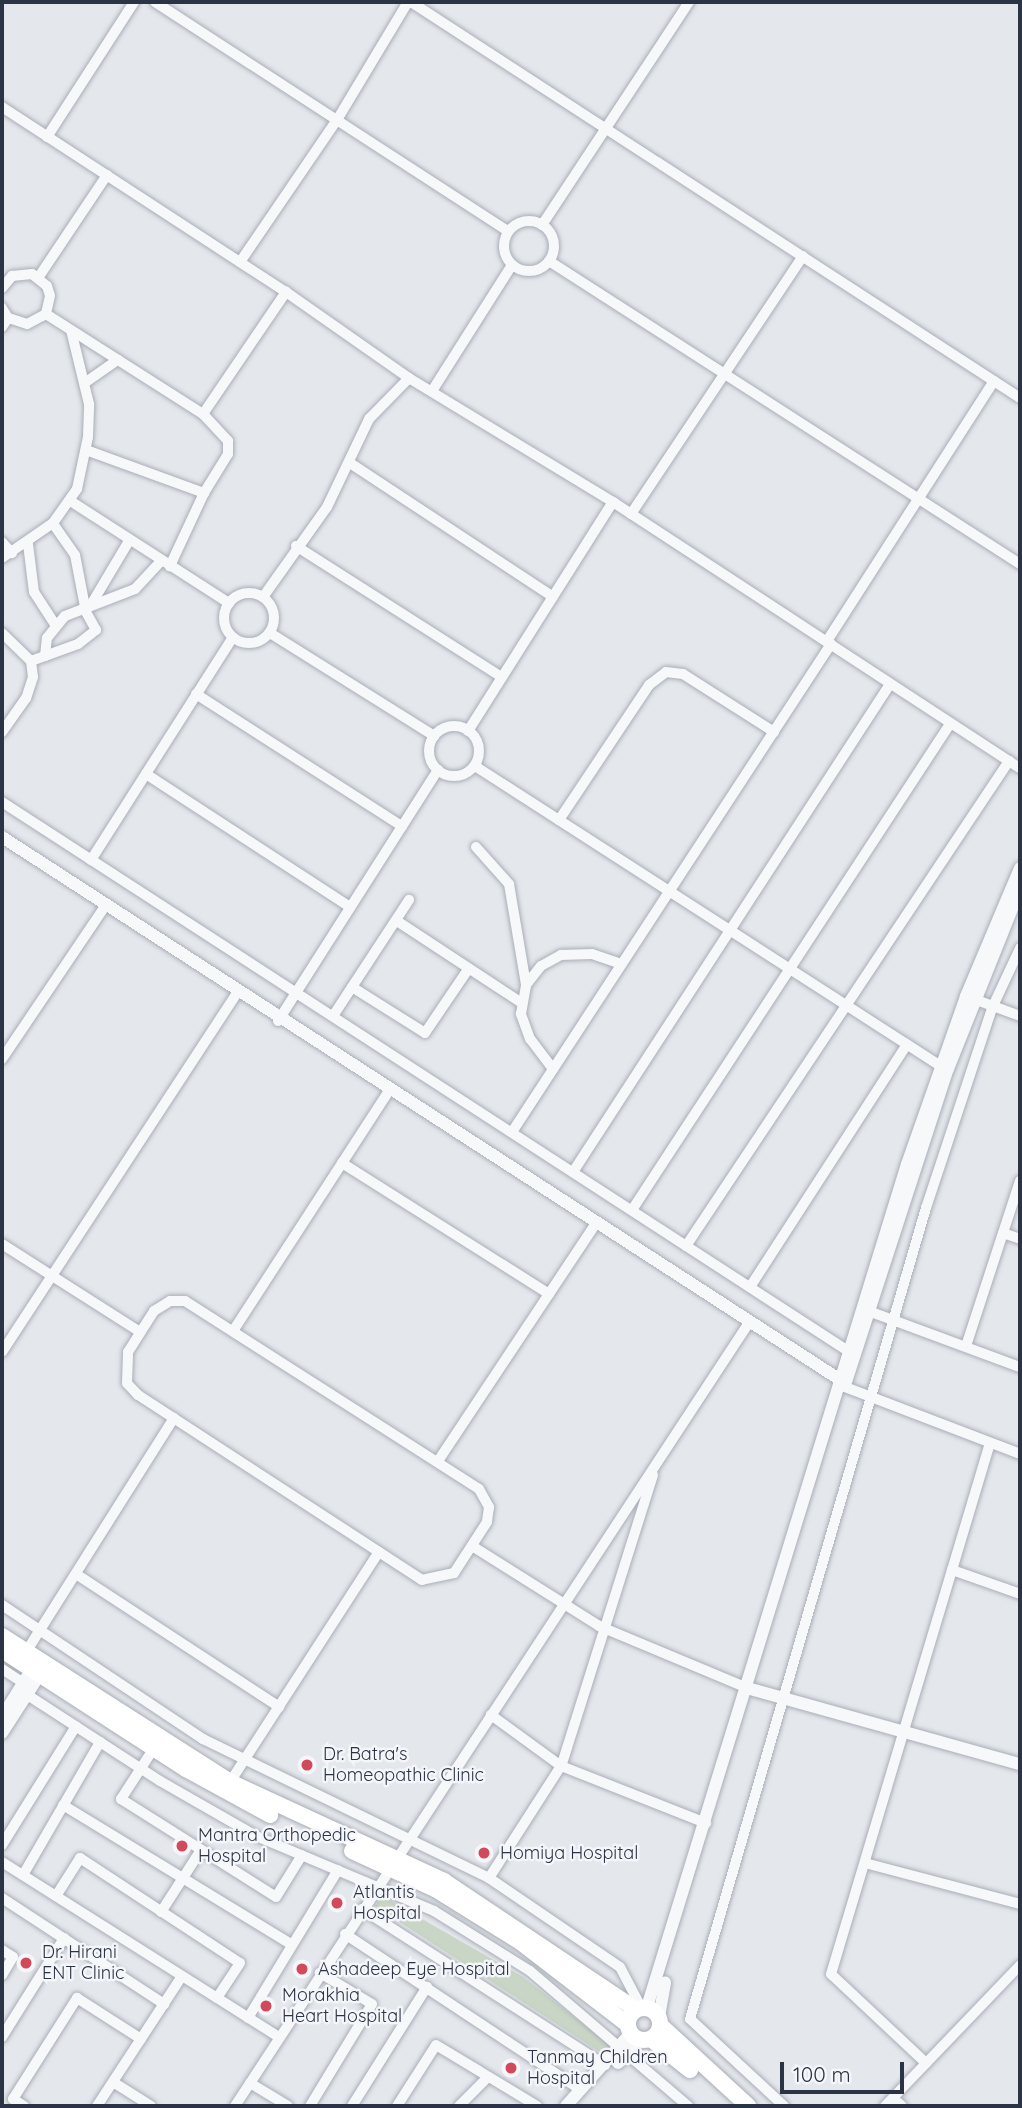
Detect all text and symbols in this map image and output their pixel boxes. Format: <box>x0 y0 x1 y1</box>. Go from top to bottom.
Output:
place label: Dr. Batra's Homeopathic Clinic <box>323 1744 484 1786</box>
marker: Dr. Batra's Homeopathic Clinic <box>297 1755 317 1775</box>
place label: Mantra Orthopedic Hospital <box>198 1825 356 1868</box>
marker: Mantra Orthopedic Hospital <box>172 1836 192 1856</box>
place label: Homiya Hospital <box>500 1842 638 1864</box>
marker: Homiya Hospital <box>474 1843 494 1863</box>
place label: Atlantis Hospital <box>353 1882 421 1924</box>
marker: Atlantis Hospital <box>327 1893 347 1913</box>
place label: Dr. Hirani ENT Clinic <box>42 1942 124 1984</box>
marker: Dr. Hirani ENT Clinic <box>16 1953 36 1973</box>
place label: Ashadeep Eye Hospital <box>318 1958 510 1980</box>
marker: Ashadeep Eye Hospital <box>292 1959 312 1979</box>
place label: Morakhia Heart Hospital <box>282 1985 402 2028</box>
marker: Morakhia Heart Hospital <box>256 1996 276 2016</box>
place label: Tanmay Children Hospital <box>527 2047 668 2090</box>
scale bar <box>784 2048 908 2092</box>
marker: Tanmay Children Hospital <box>501 2058 521 2078</box>
text: 100 m <box>793 2061 851 2087</box>

